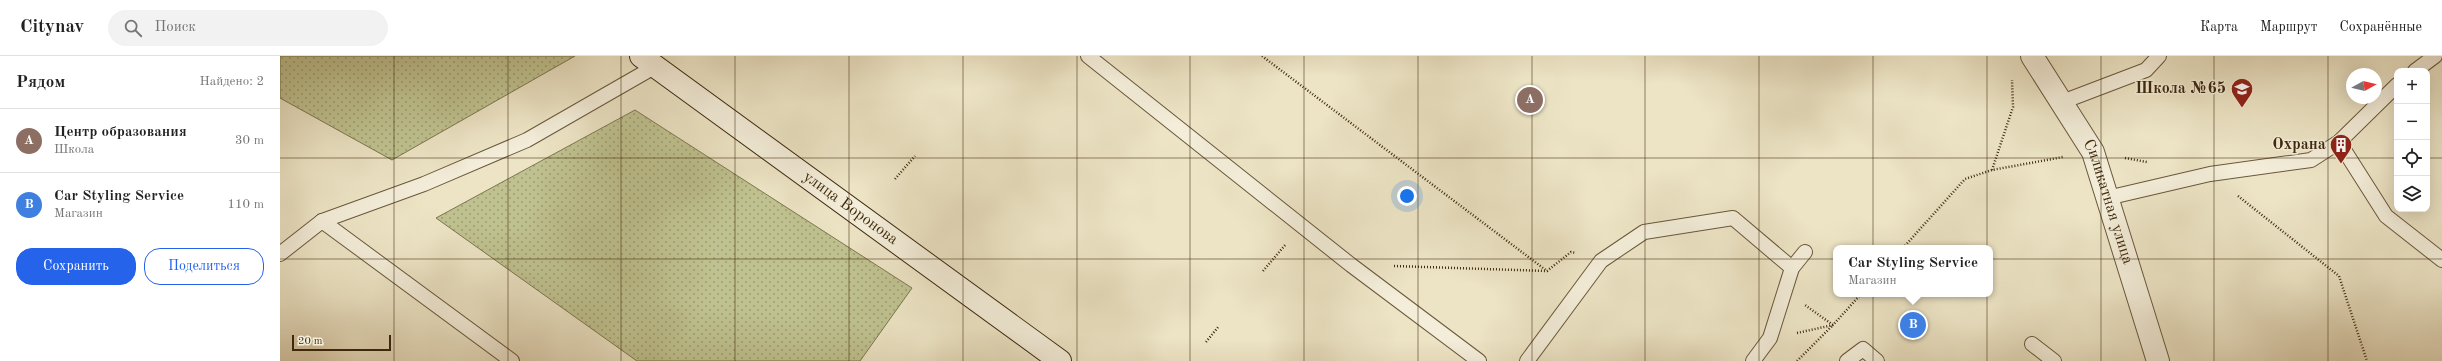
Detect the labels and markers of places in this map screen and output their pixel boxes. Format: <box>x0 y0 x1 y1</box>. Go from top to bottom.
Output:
school or university icon: Школа №65 <box>2229 76 2255 109</box>
place label: Школа №65 <box>2135 81 2226 97</box>
pin: A <box>1517 85 1543 115</box>
building icon: Охрана <box>2328 132 2354 165</box>
place label: Охрана <box>2272 137 2326 153</box>
pin: B <box>1900 310 1926 340</box>

